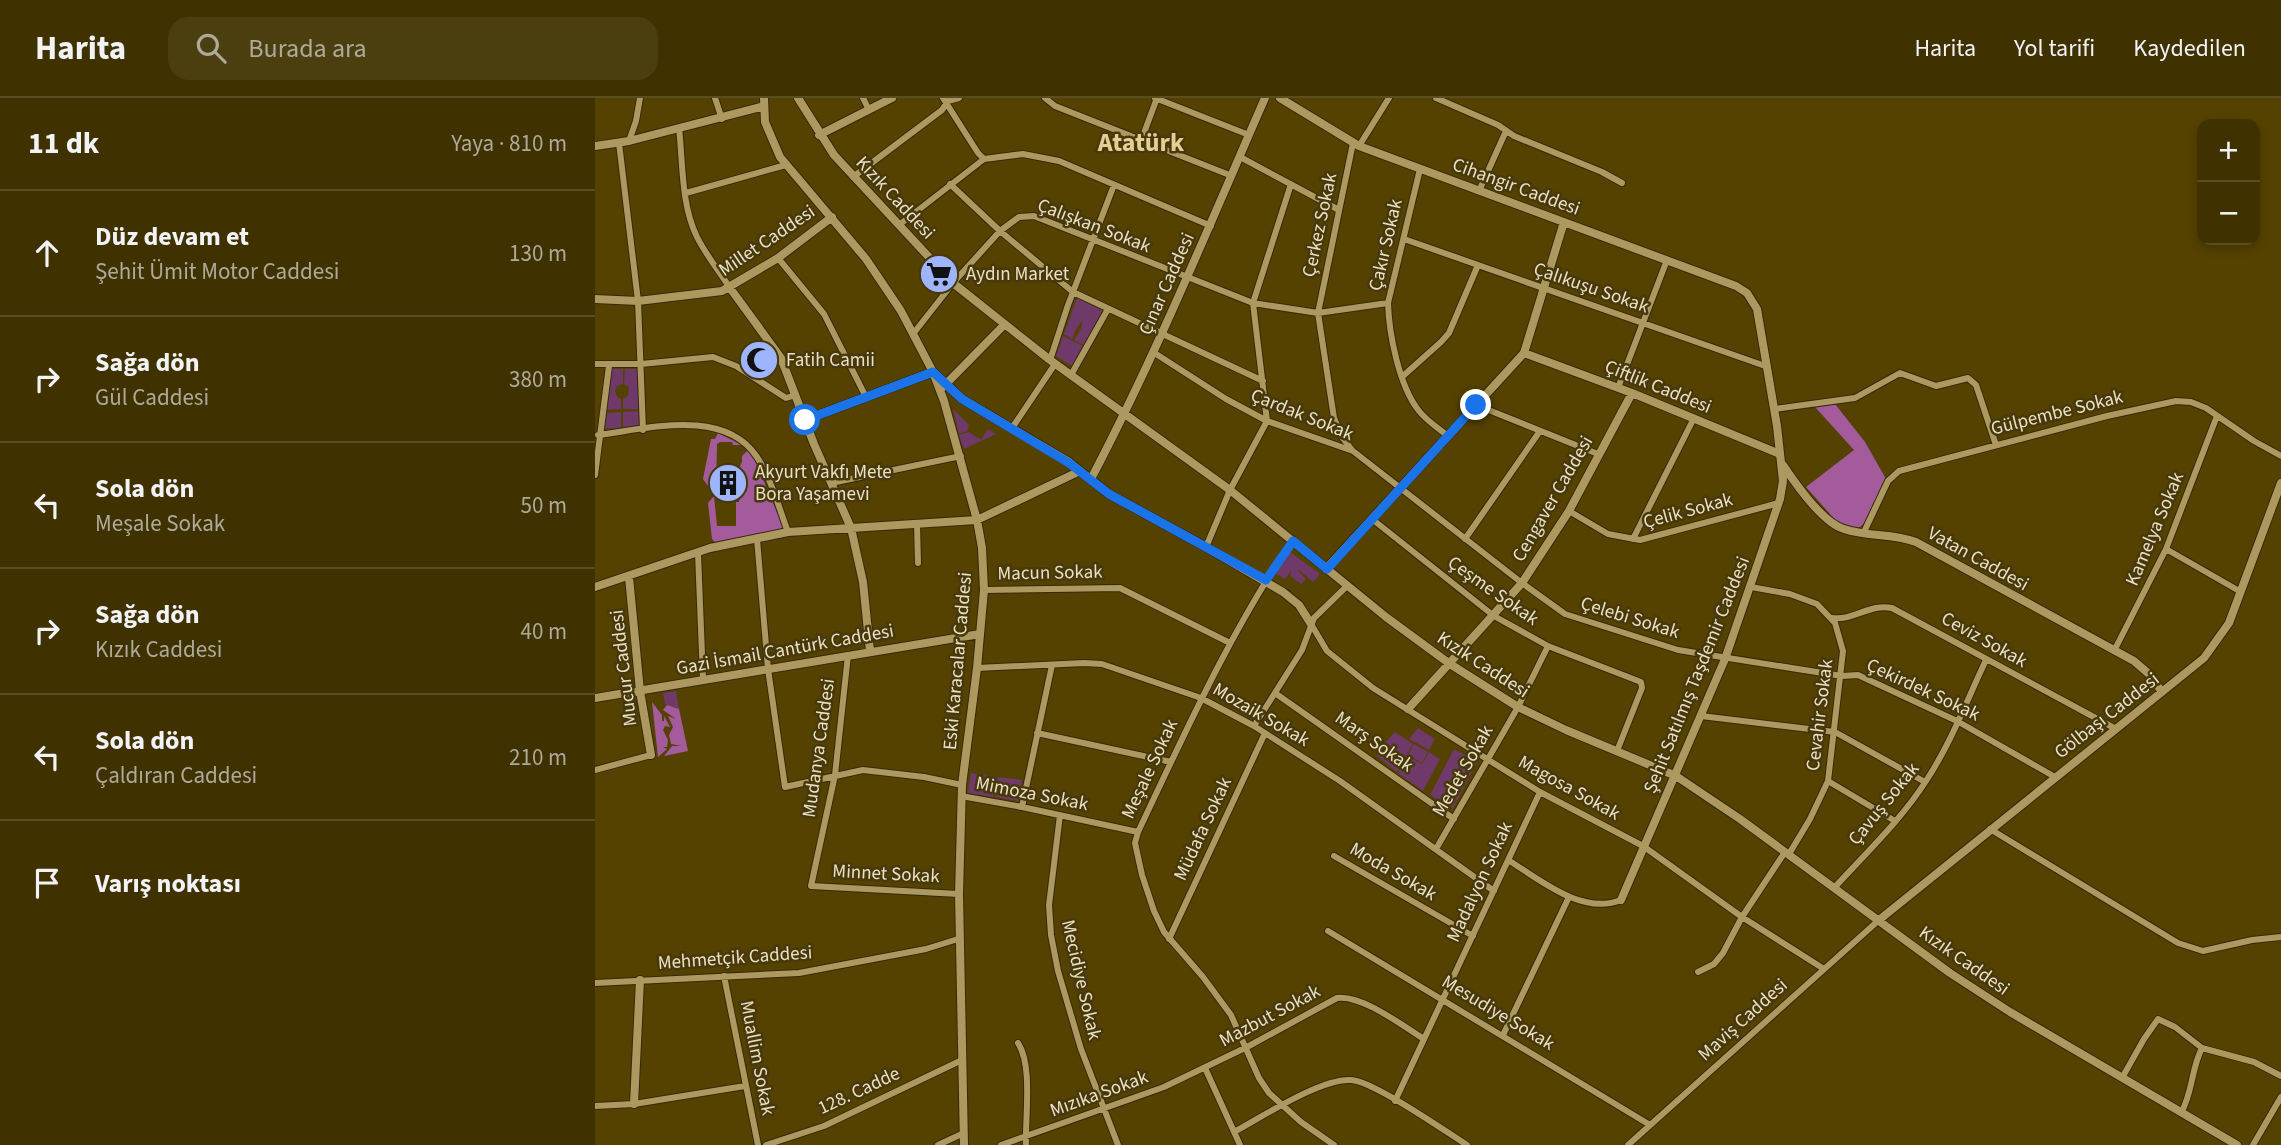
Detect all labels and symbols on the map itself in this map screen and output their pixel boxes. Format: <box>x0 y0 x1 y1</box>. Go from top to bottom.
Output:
district label: Atatürk <box>1097 124 1185 161</box>
street label: Kızık Caddesi <box>849 150 941 246</box>
street label: Cihangir Caddesi <box>1448 151 1584 223</box>
street label: Çerkez Sokak <box>1296 170 1344 280</box>
street label: Çalışkan Sokak <box>1033 192 1155 260</box>
street label: Çakır Sokak <box>1362 196 1410 294</box>
street label: Millet Caddesi <box>713 199 821 283</box>
street label: Çınar Caddesi <box>1132 228 1202 340</box>
supermarket icon: Aydın Market <box>918 253 960 295</box>
street label: Çalıkuşu Sokak <box>1530 256 1653 321</box>
place label: Aydın Market <box>966 261 1070 288</box>
mosque icon: Fatih Camii <box>738 339 780 381</box>
place label: Fatih Camii <box>786 347 875 374</box>
street label: Çiftlik Caddesi <box>1601 353 1715 421</box>
street label: Çardak Sokak <box>1247 382 1358 448</box>
street label: Gülpembe Sokak <box>1988 383 2126 442</box>
route end <box>1460 389 1491 420</box>
route start <box>789 404 820 435</box>
street label: Cengaver Caddesi <box>1506 431 1600 567</box>
place label: Akyurt Vakfı Mete Bora Yaşamevi <box>755 459 892 508</box>
building icon: Akyurt Vakfı Mete Bora Yaşamevi <box>707 462 749 504</box>
street label: Kamelya Sokak <box>2119 467 2191 590</box>
street label: Çelik Sokak <box>1640 486 1736 536</box>
street label: Vatan Caddesi <box>1922 520 2034 598</box>
street label: Çeşme Sokak <box>1442 550 1545 633</box>
street label: Şehit Satılmış Taşdemir Caddesi <box>1637 553 1757 797</box>
street label: Macun Sokak <box>997 559 1103 587</box>
street label: Eski Karacalar Caddesi <box>937 571 979 751</box>
street label: Çelebi Sokak <box>1577 590 1683 646</box>
street label: Ceviz Sokak <box>1936 605 2032 675</box>
street label: Mucur Caddesi <box>603 608 645 728</box>
street label: Gazi İsmail Cantürk Caddesi <box>674 618 896 682</box>
street label: Kızık Caddesi <box>1432 625 1534 705</box>
street label: Çekirdek Sokak <box>1862 652 1985 728</box>
street label: Cevahir Sokak <box>1800 657 1840 772</box>
street label: Gölbaşı Caddesi <box>2049 666 2165 766</box>
street label: Mozaik Sokak <box>1208 676 1315 754</box>
street label: Mudanya Caddesi <box>796 677 842 819</box>
street label: Marş Sokak <box>1329 705 1419 779</box>
street label: Meşale Sokak <box>1115 714 1185 823</box>
street label: Medet Sokak <box>1426 720 1500 822</box>
street label: Magosa Sokak <box>1513 749 1625 827</box>
street label: Çavuş Sokak <box>1842 756 1926 851</box>
street label: Mimoza Sokak <box>973 770 1091 818</box>
street label: Müdafa Sokak <box>1167 772 1239 885</box>
street label: Madalyon Sokak <box>1440 817 1520 947</box>
street label: Moda Sokak <box>1344 836 1442 908</box>
street label: Minnet Sokak <box>832 858 941 890</box>
street label: Mecidiye Sokak <box>1054 917 1108 1043</box>
street label: Kızık Caddesi <box>1913 920 2015 1002</box>
street label: Mehmetçik Caddesi <box>657 939 813 977</box>
street label: Mesudiye Sokak <box>1436 969 1560 1058</box>
street label: Maviş Caddesi <box>1692 972 1794 1068</box>
street label: Mazbut Sokak <box>1215 978 1326 1054</box>
street label: Muallim Sokak <box>733 998 781 1118</box>
street label: 128. Cadde <box>814 1060 904 1122</box>
street label: Mızıka Sokak <box>1046 1064 1152 1124</box>

